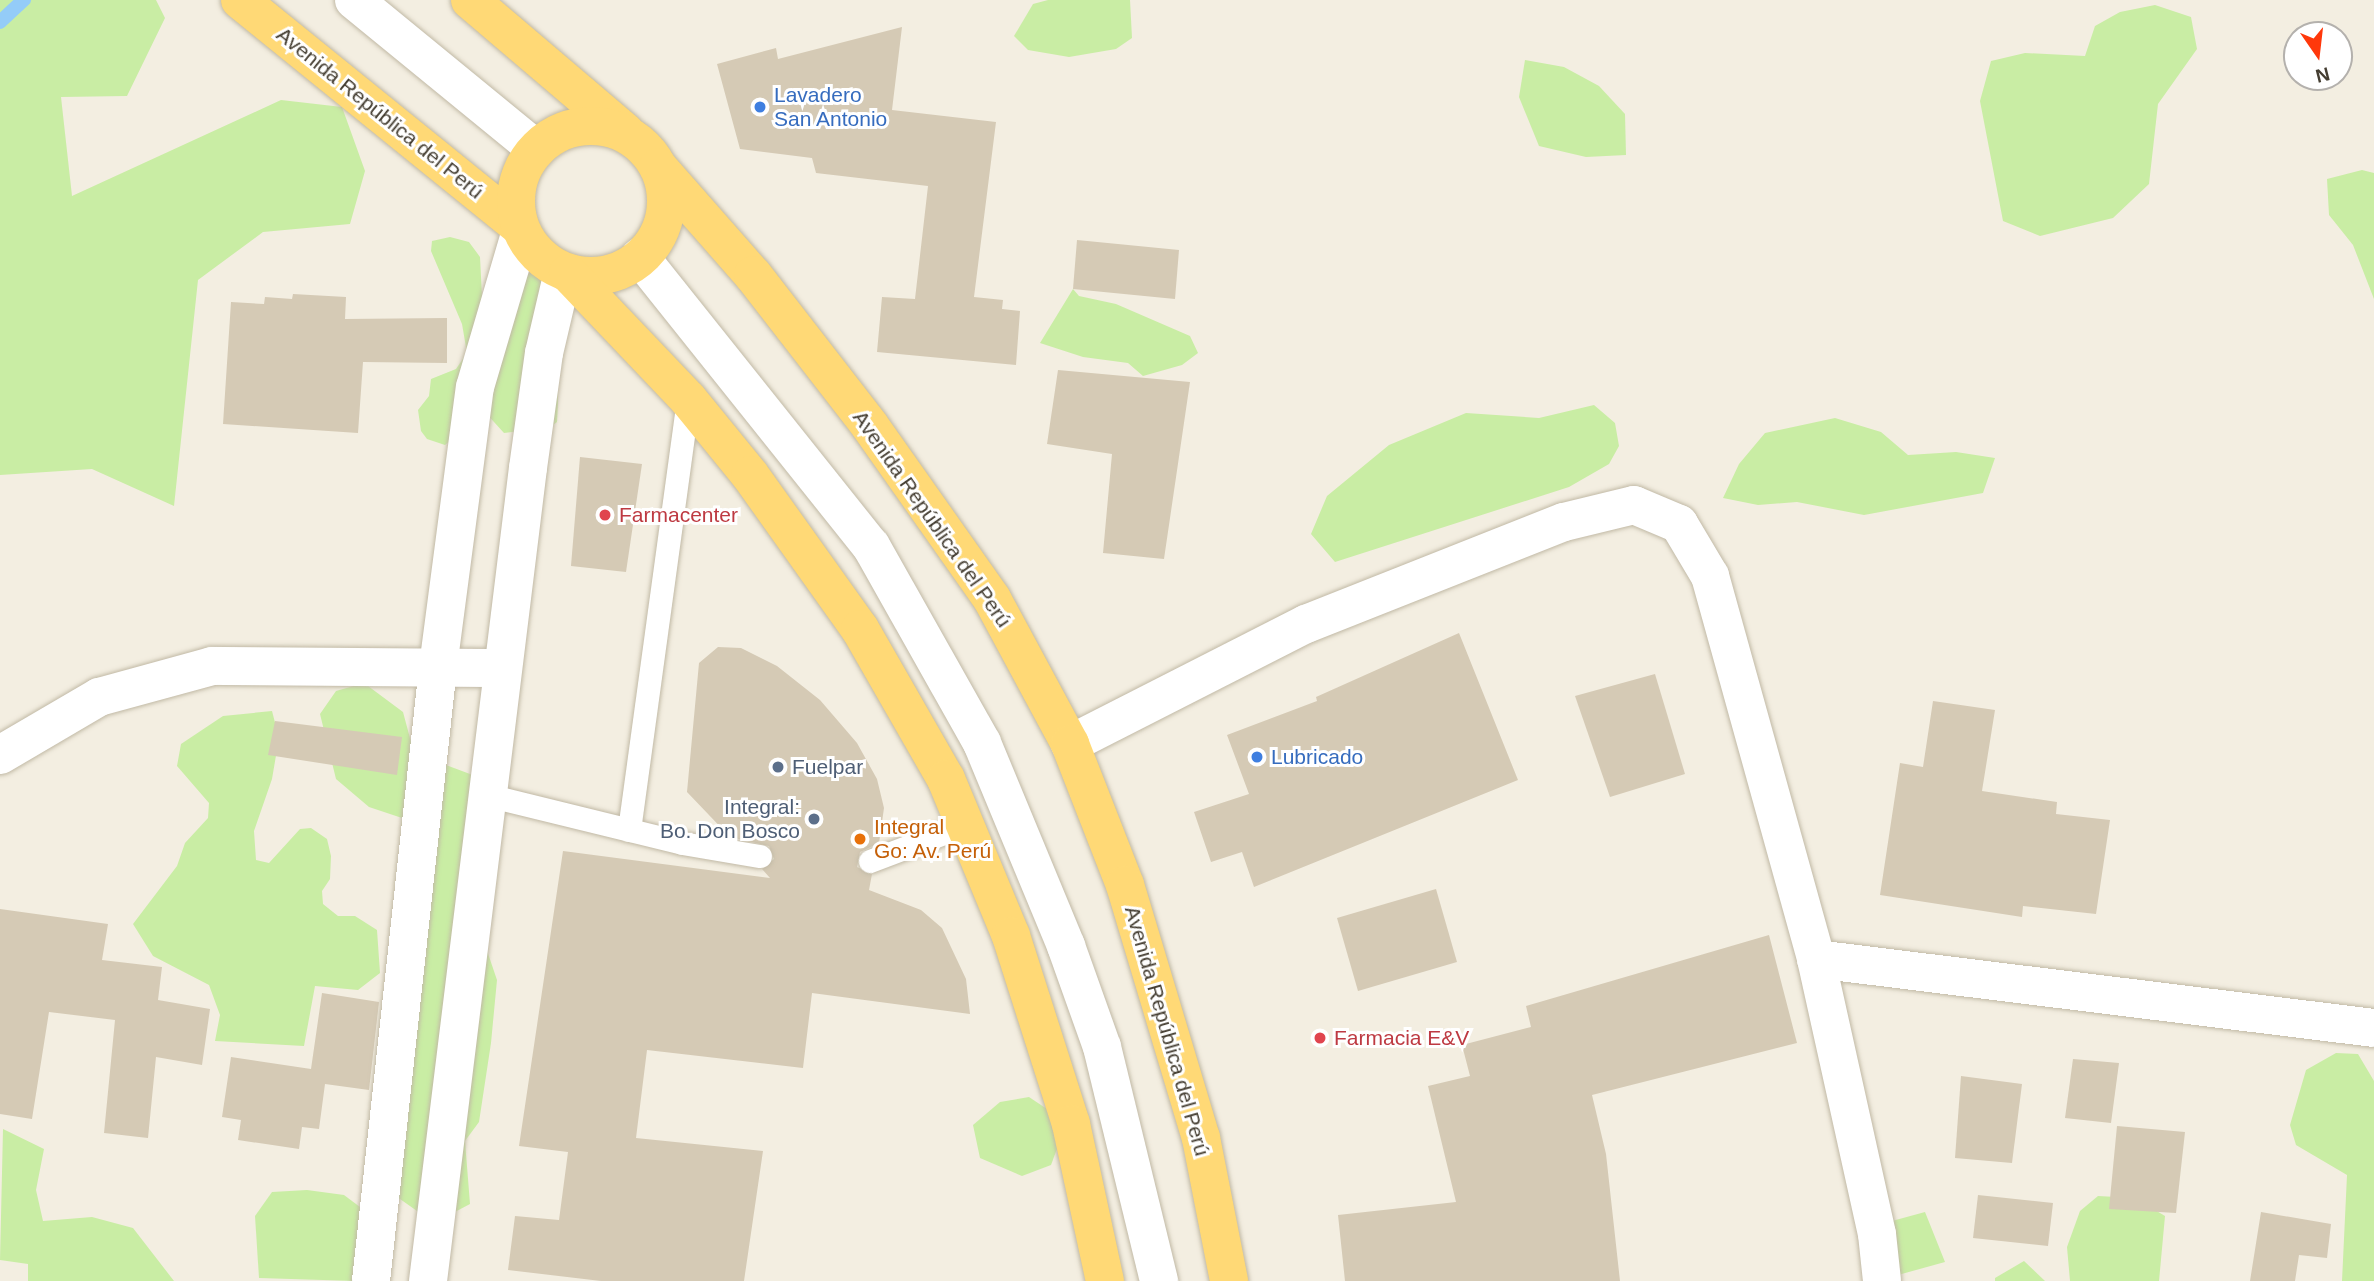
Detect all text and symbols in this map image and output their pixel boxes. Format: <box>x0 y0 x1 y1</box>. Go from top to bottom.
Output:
north arrow <box>2283 21 2353 91</box>
street label: Avenida República del Perú <box>272 22 488 204</box>
text: N <box>2314 63 2332 87</box>
place label: Lavadero San Antonio <box>774 82 888 132</box>
marker: Lavadero San Antonio <box>752 99 768 115</box>
street label: Avenida República del Perú <box>847 406 1017 632</box>
place label: Farmacenter <box>619 502 738 528</box>
marker: Farmacenter <box>597 507 613 523</box>
place label: Lubricado <box>1271 744 1363 770</box>
marker: Lubricado <box>1249 749 1265 765</box>
place label: Fuelpar <box>792 754 863 780</box>
marker: Fuelpar <box>770 759 786 775</box>
place label: Integral: Bo. Don Bosco <box>660 794 800 844</box>
marker: Integral: Bo. Don Bosco <box>806 811 822 827</box>
place label: Integral Go: Av. Perú <box>874 814 992 864</box>
marker: Integral Go: Av. Perú <box>852 831 868 847</box>
street label: Avenida República del Perú <box>1119 903 1215 1159</box>
place label: Farmacia E&V <box>1334 1025 1469 1051</box>
marker: Farmacia E&V <box>1312 1030 1328 1046</box>

